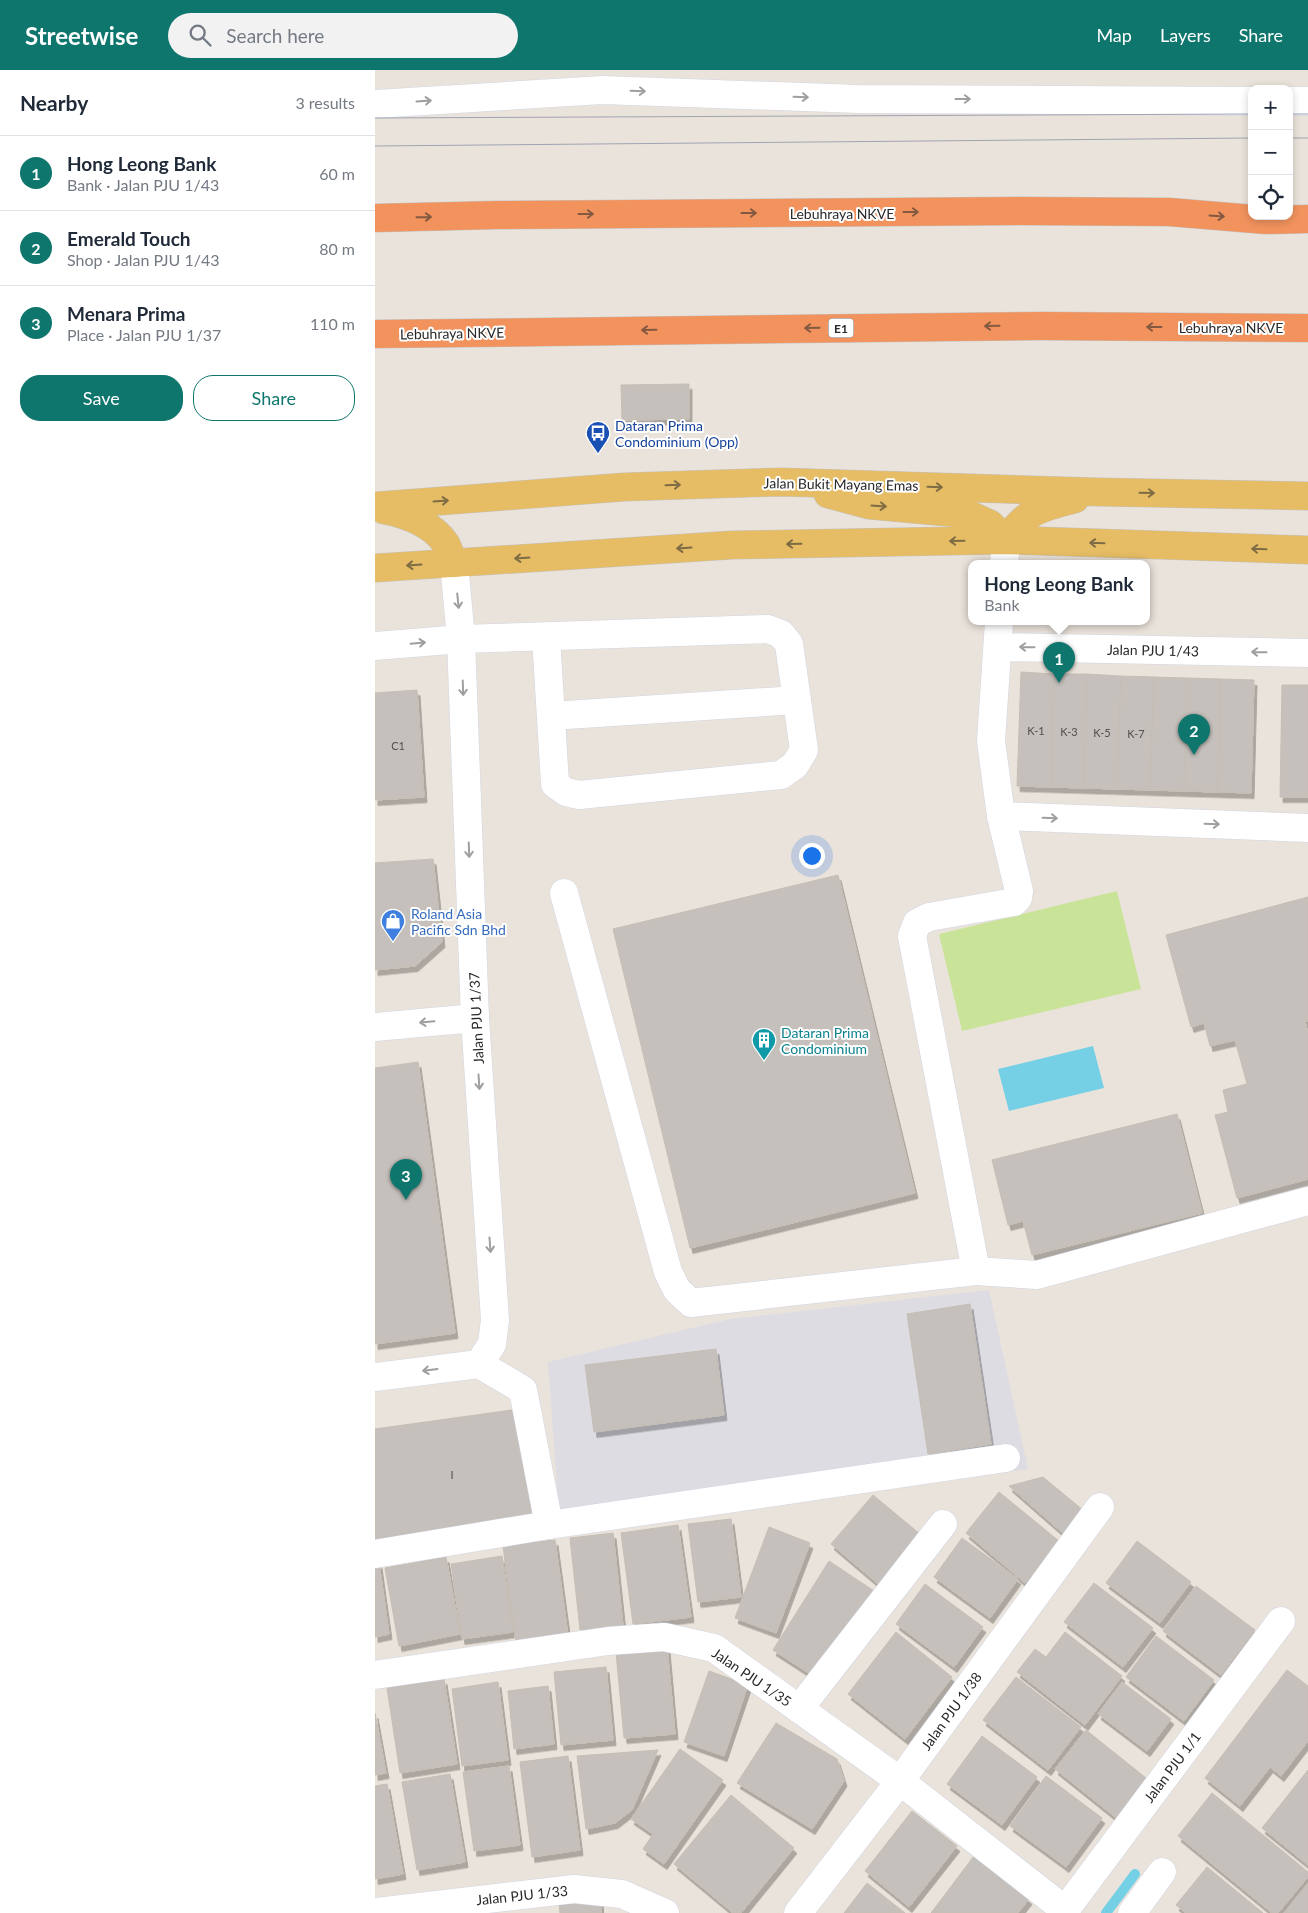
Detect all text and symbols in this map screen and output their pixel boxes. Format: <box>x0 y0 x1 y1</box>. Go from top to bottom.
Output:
search box <box>168 13 518 58</box>
text: Streetwise <box>25 21 138 50</box>
icon: search <box>186 21 214 49</box>
text: Search here <box>226 24 324 47</box>
text: Map <box>1096 24 1132 46</box>
text: Layers <box>1160 24 1211 46</box>
text: Share <box>1239 24 1283 46</box>
map controls <box>1248 85 1293 220</box>
button: + <box>1248 85 1293 130</box>
one-way arrow <box>630 86 646 96</box>
text: Nearby <box>20 90 88 115</box>
one-way arrow <box>792 92 808 101</box>
text: 3 results <box>295 93 355 112</box>
one-way arrow <box>954 94 971 104</box>
one-way arrow <box>415 97 431 106</box>
button: − <box>1248 130 1293 175</box>
text: Hong Leong Bank <box>67 152 216 175</box>
text: 1 <box>31 164 41 183</box>
text: 60 m <box>319 164 355 183</box>
text: Bank · Jalan PJU 1/43 <box>67 175 219 194</box>
button: locate <box>1248 175 1293 220</box>
street label: Lebuhraya NKVE <box>790 205 894 222</box>
one-way arrow <box>902 207 919 217</box>
one-way arrow <box>740 208 756 218</box>
one-way arrow <box>578 209 594 219</box>
one-way arrow <box>1209 211 1225 221</box>
one-way arrow <box>415 212 431 222</box>
text: Emerald Touch <box>67 227 191 250</box>
text: 2 <box>31 239 41 258</box>
text: 80 m <box>319 239 355 258</box>
text: Shop · Jalan PJU 1/43 <box>67 250 220 269</box>
text: Menara Prima <box>67 302 185 325</box>
text: 3 <box>31 314 41 333</box>
text: 110 m <box>310 314 355 333</box>
road number: E1 <box>829 318 853 338</box>
street label: Lebuhraya NKVE <box>1179 319 1283 336</box>
one-way arrow <box>984 321 1000 331</box>
one-way arrow <box>1147 322 1163 332</box>
street label: Lebuhraya NKVE <box>400 324 504 342</box>
one-way arrow <box>804 324 820 333</box>
text: Place · Jalan PJU 1/37 <box>67 325 221 344</box>
one-way arrow <box>642 325 658 335</box>
button: Save <box>20 375 183 421</box>
button: Share <box>193 375 355 421</box>
place label: Dataran Prima Condominium (Opp) <box>615 417 738 450</box>
bus stop icon: Dataran Prima Condominium (Opp) <box>585 420 611 454</box>
street label: Jalan Bukit Mayang Emas <box>763 474 919 494</box>
one-way arrow <box>665 481 681 490</box>
one-way arrow <box>926 482 942 491</box>
one-way arrow <box>1138 488 1155 498</box>
one-way arrow <box>433 496 449 505</box>
one-way arrow <box>871 501 887 511</box>
one-way arrow <box>949 536 966 546</box>
one-way arrow <box>787 539 803 549</box>
one-way arrow <box>1089 539 1105 548</box>
one-way arrow <box>676 544 692 553</box>
one-way arrow <box>1252 544 1268 553</box>
one-way arrow <box>514 554 530 563</box>
popup <box>968 560 1150 625</box>
one-way arrow <box>407 561 423 570</box>
text: Hong Leong Bank <box>984 572 1134 595</box>
one-way arrow <box>453 593 462 609</box>
text: Bank <box>984 595 1020 614</box>
one-way arrow <box>410 638 426 647</box>
street label: Jalan PJU 1/43 <box>1107 641 1199 659</box>
one-way arrow <box>1019 642 1036 652</box>
pin: 1 <box>1043 642 1075 683</box>
one-way arrow <box>1252 647 1268 657</box>
one-way arrow <box>459 680 468 696</box>
pin: 2 <box>1178 714 1210 755</box>
house number: K-1 <box>1027 724 1045 737</box>
house number: K-3 <box>1060 725 1078 738</box>
house number: K-5 <box>1093 726 1111 739</box>
house number: K-7 <box>1127 727 1145 740</box>
house number: C1 <box>391 739 405 752</box>
one-way arrow <box>1042 813 1058 823</box>
one-way arrow <box>1204 819 1220 829</box>
one-way arrow <box>465 842 474 858</box>
your location <box>799 843 825 869</box>
place label: Roland Asia Pacific Sdn Bhd <box>411 905 506 938</box>
shop icon: Roland Asia Pacific Sdn Bhd <box>380 908 406 942</box>
street label: Jalan PJU 1/37 <box>465 972 487 1064</box>
one-way arrow <box>419 1018 435 1027</box>
place label: Dataran Prima Condominium <box>781 1024 869 1057</box>
building icon: Dataran Prima Condominium <box>751 1027 777 1061</box>
one-way arrow <box>475 1074 484 1090</box>
pin: 3 <box>390 1159 422 1200</box>
one-way arrow <box>485 1236 495 1252</box>
one-way arrow <box>423 1365 439 1375</box>
house number: I <box>450 1468 454 1481</box>
street label: Jalan PJU 1/35 <box>709 1644 795 1710</box>
street label: Jalan PJU 1/38 <box>917 1669 985 1753</box>
street label: Jalan PJU 1/1 <box>1140 1728 1204 1806</box>
street label: Jalan PJU 1/33 <box>475 1882 569 1908</box>

